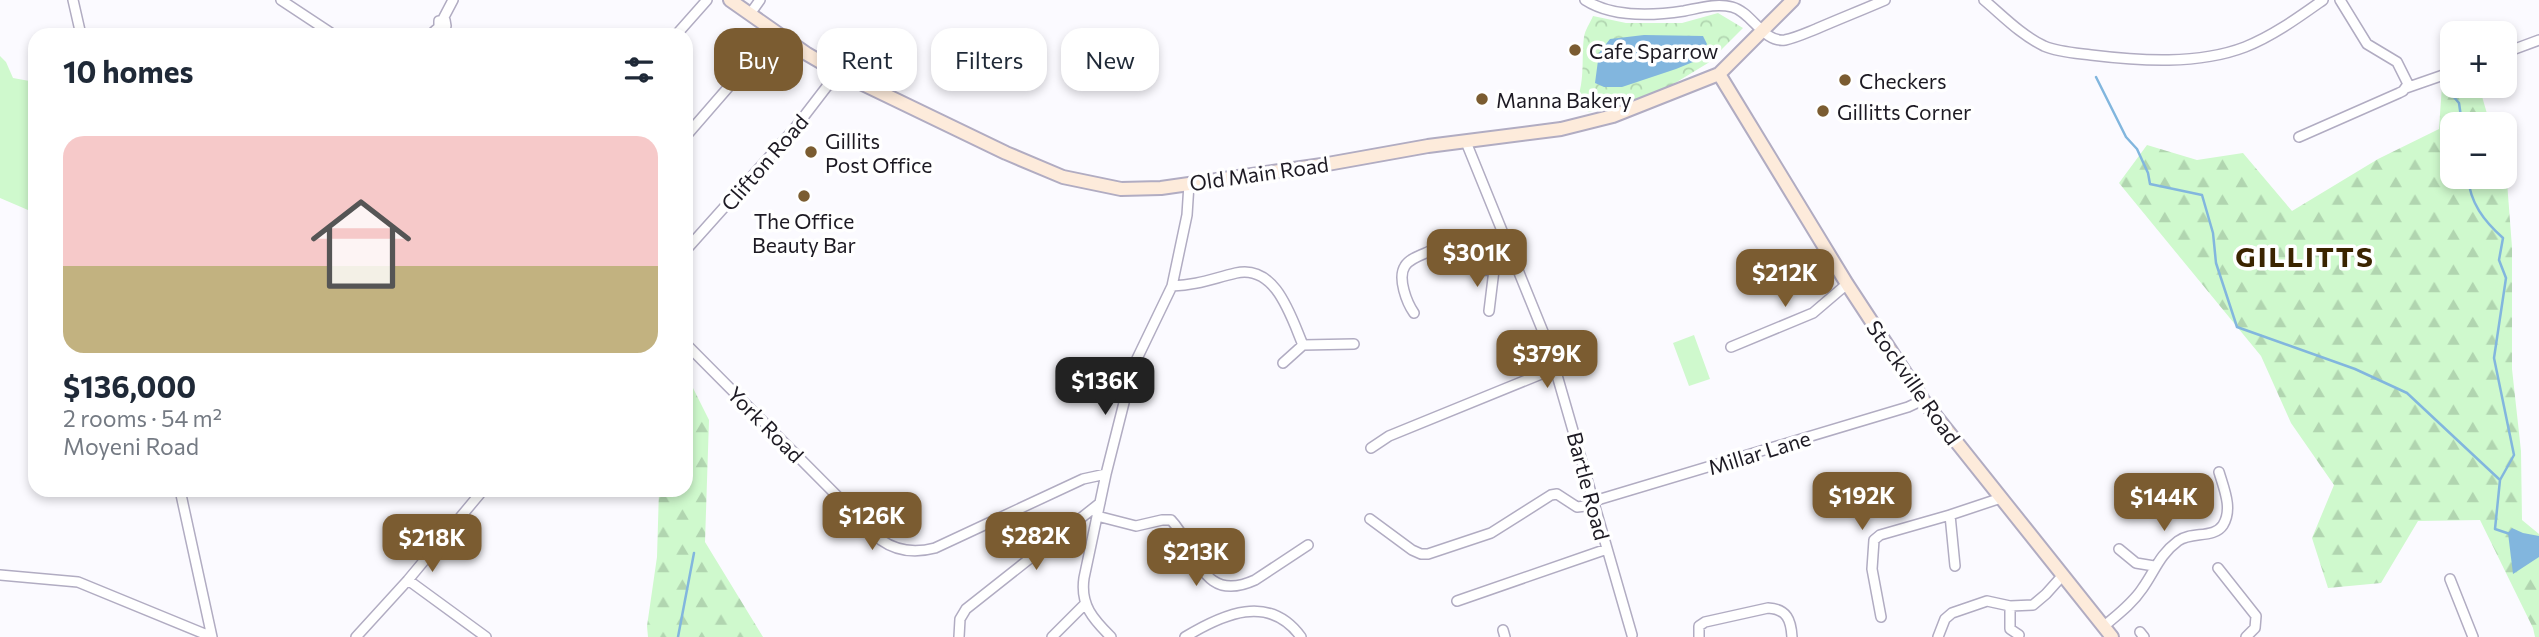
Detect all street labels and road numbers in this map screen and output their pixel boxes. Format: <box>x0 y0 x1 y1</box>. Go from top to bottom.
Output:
street label: Clifton Road <box>715 109 813 215</box>
street label: Old Main Road <box>1188 151 1330 195</box>
street label: Stockville Road <box>1862 315 1966 449</box>
street label: York Road <box>723 381 809 467</box>
street label: Millar Lane <box>1705 425 1813 479</box>
street label: Bartle Road <box>1563 429 1615 543</box>

